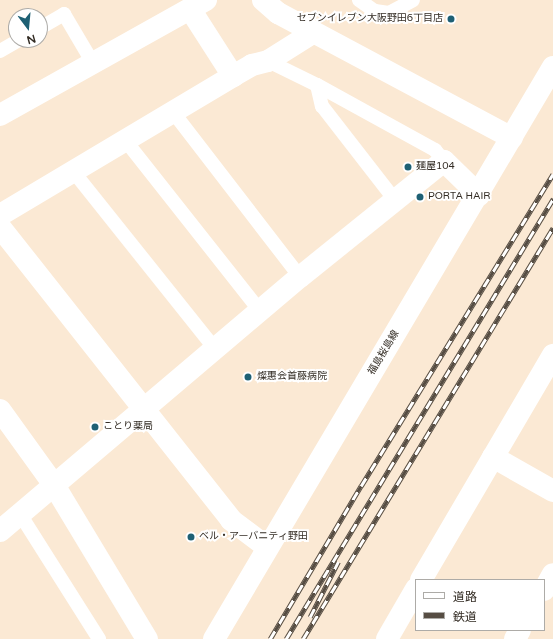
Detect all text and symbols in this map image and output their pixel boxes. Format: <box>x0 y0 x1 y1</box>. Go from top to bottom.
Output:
north arrow <box>8 8 48 48</box>
place label: セブンイレブン大阪野田6丁目店 <box>297 13 443 25</box>
marker: セブンイレブン大阪野田6丁目店 <box>446 14 456 24</box>
text: N <box>25 32 37 47</box>
place label: 麺屋104 <box>416 161 455 173</box>
marker: 麺屋104 <box>403 162 413 172</box>
place label: PORTA HAIR <box>428 191 490 203</box>
marker: PORTA HAIR <box>415 192 425 202</box>
street label: 福島桜島線 <box>366 328 402 378</box>
marker: 燦惠会首藤病院 <box>242 371 254 383</box>
place label: 燦惠会首藤病院 <box>257 371 327 383</box>
place label: ことり薬局 <box>103 421 153 433</box>
marker: ことり薬局 <box>90 422 100 432</box>
place label: ベル・アーバニティ野田 <box>199 531 308 543</box>
marker: ベル・アーバニティ野田 <box>186 532 196 542</box>
legend <box>415 579 545 631</box>
text: 道路 <box>453 590 477 604</box>
text: 鉄道 <box>453 610 477 624</box>

